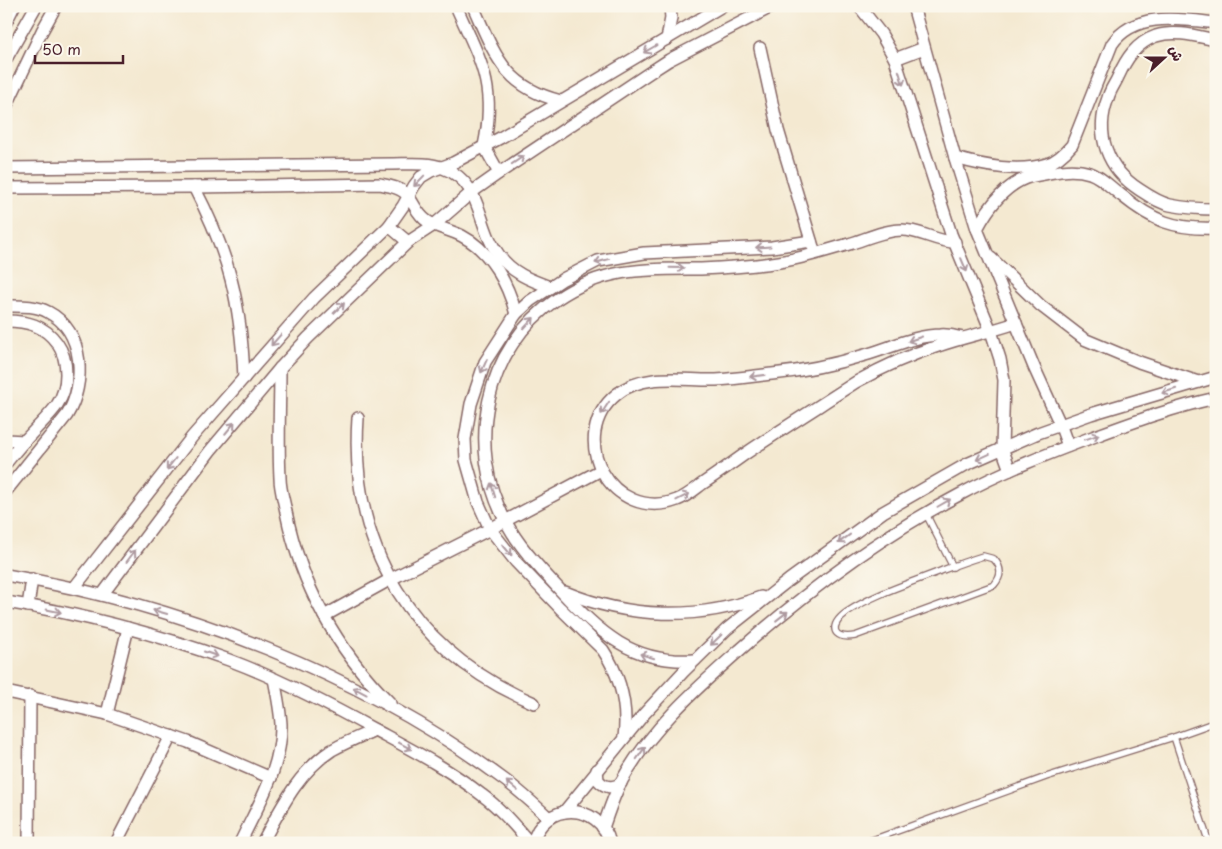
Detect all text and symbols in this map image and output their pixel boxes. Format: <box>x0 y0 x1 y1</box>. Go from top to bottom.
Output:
scale bar <box>35 32 122 64</box>
north arrow <box>1140 32 1190 82</box>
text: 50 m <box>42 37 81 60</box>
text: ش <box>1164 42 1189 64</box>
one-way arrow <box>644 45 658 55</box>
one-way arrow <box>897 69 907 85</box>
one-way arrow <box>511 155 525 165</box>
one-way arrow <box>413 175 425 187</box>
one-way arrow <box>755 243 771 252</box>
one-way arrow <box>594 257 610 267</box>
one-way arrow <box>959 257 969 272</box>
one-way arrow <box>668 263 684 273</box>
one-way arrow <box>333 302 346 314</box>
one-way arrow <box>523 316 535 329</box>
one-way arrow <box>271 334 282 347</box>
one-way arrow <box>908 335 924 344</box>
one-way arrow <box>479 358 489 373</box>
one-way arrow <box>750 371 766 381</box>
one-way arrow <box>1161 386 1177 396</box>
one-way arrow <box>600 400 610 414</box>
one-way arrow <box>224 421 235 434</box>
one-way arrow <box>1084 432 1099 441</box>
one-way arrow <box>976 453 991 462</box>
one-way arrow <box>166 457 176 471</box>
one-way arrow <box>487 482 497 498</box>
one-way arrow <box>676 492 691 502</box>
one-way arrow <box>936 498 950 508</box>
one-way arrow <box>838 534 851 545</box>
one-way arrow <box>501 544 513 557</box>
one-way arrow <box>125 550 136 563</box>
one-way arrow <box>46 606 62 616</box>
one-way arrow <box>153 606 169 616</box>
one-way arrow <box>775 610 788 621</box>
one-way arrow <box>710 634 722 646</box>
one-way arrow <box>202 650 218 659</box>
one-way arrow <box>639 650 655 660</box>
one-way arrow <box>352 686 367 696</box>
one-way arrow <box>397 741 412 751</box>
one-way arrow <box>636 746 646 760</box>
one-way arrow <box>506 781 519 792</box>

